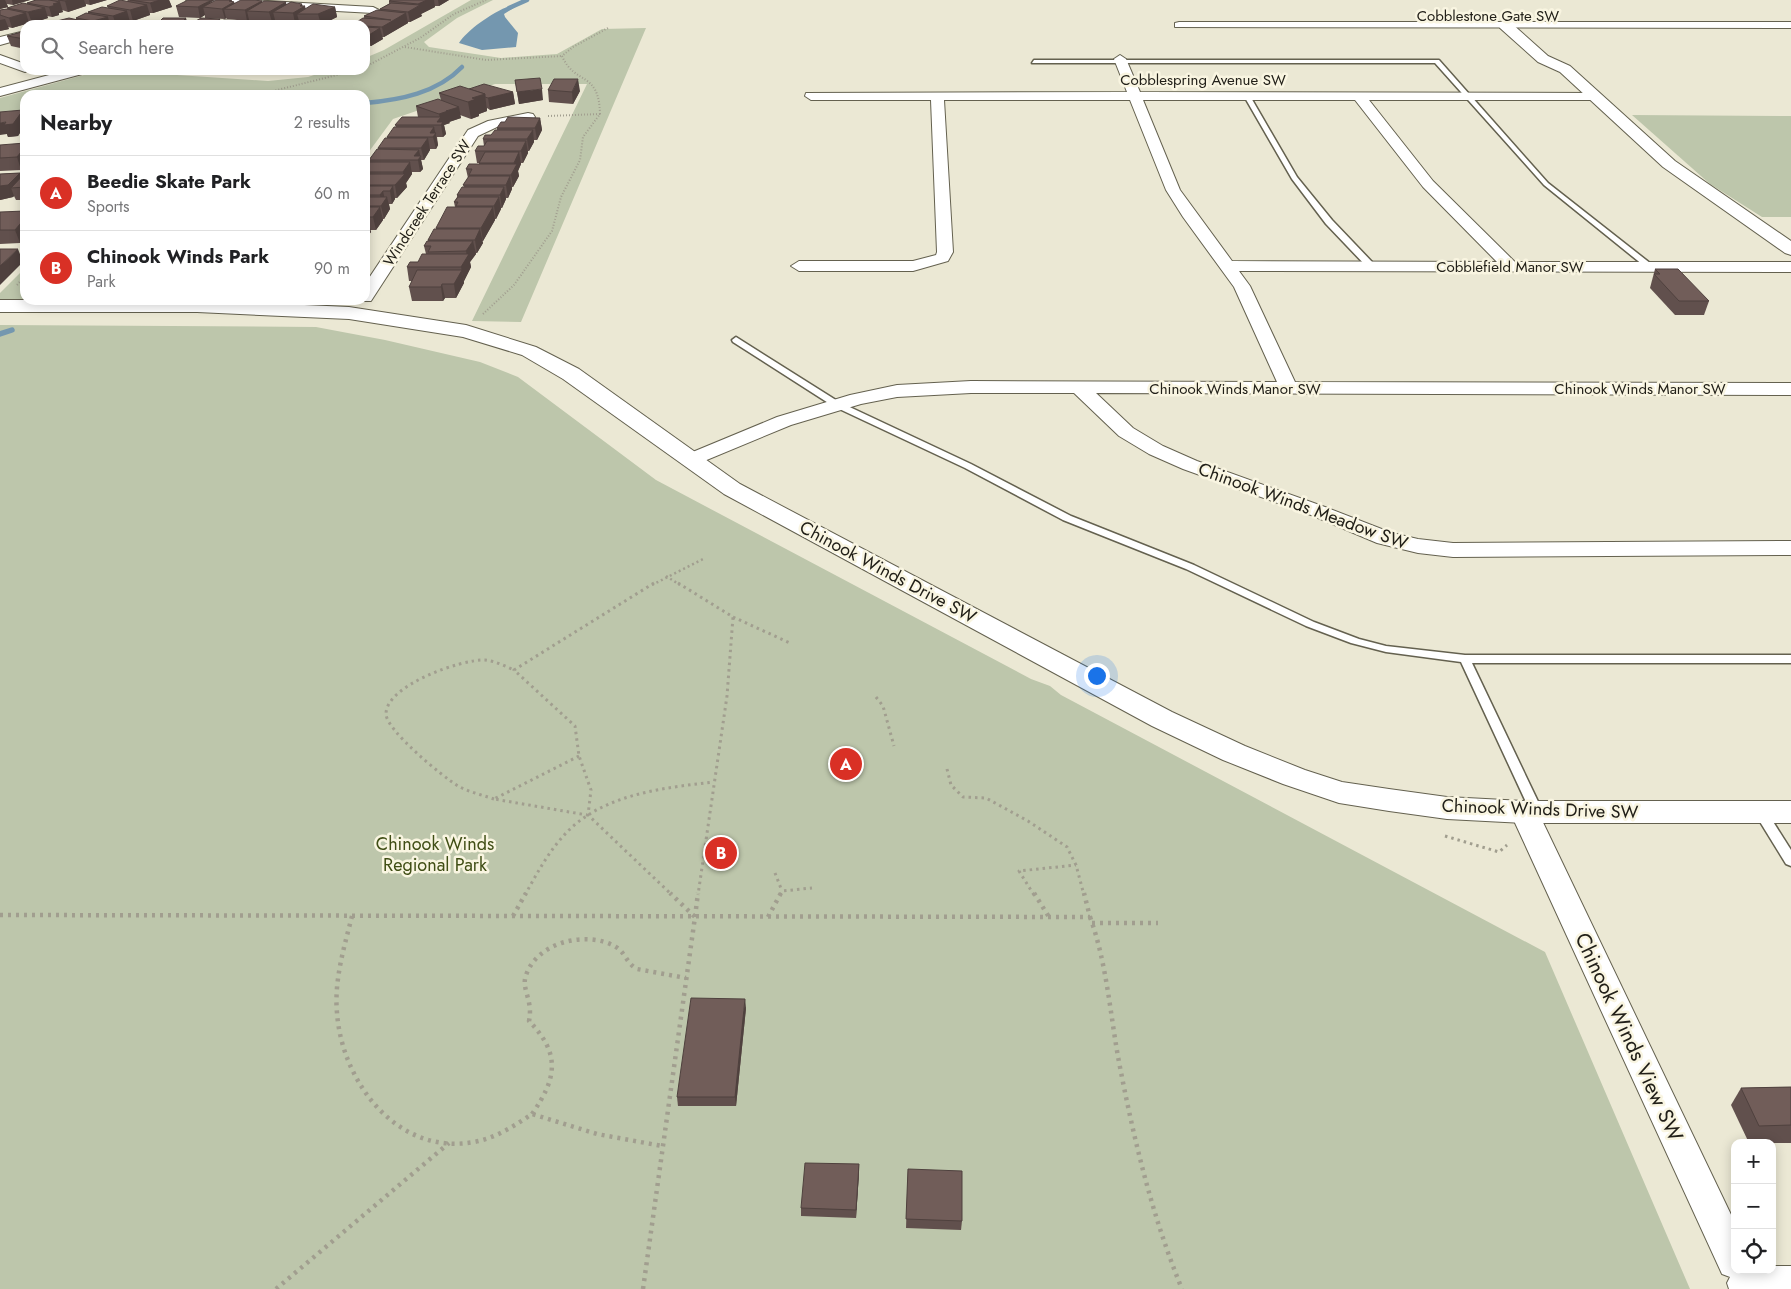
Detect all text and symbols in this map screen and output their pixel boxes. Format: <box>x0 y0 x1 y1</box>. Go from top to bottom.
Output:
street label: Cobblestone Gate SW <box>1417 5 1559 27</box>
search box <box>20 20 370 75</box>
icon: search <box>38 34 66 62</box>
text: Search here <box>78 34 174 61</box>
street label: Cobblespring Avenue SW <box>1120 69 1286 91</box>
text: Nearby <box>40 108 112 138</box>
text: 2 results <box>294 111 350 134</box>
street label: Windcreek Terrace SW <box>378 135 476 271</box>
text: Beedie Skate Park <box>87 168 251 195</box>
text: A <box>50 182 62 205</box>
text: 60 m <box>314 182 350 205</box>
text: Sports <box>87 195 129 218</box>
text: Chinook Winds Park <box>87 243 269 270</box>
street label: Cobblefield Manor SW <box>1436 256 1584 278</box>
text: B <box>51 257 61 280</box>
text: 90 m <box>314 257 350 280</box>
text: Park <box>87 270 116 293</box>
street label: Chinook Winds Manor SW <box>1149 378 1321 400</box>
street label: Chinook Winds Manor SW <box>1554 378 1726 400</box>
street label: Chinook Winds Meadow SW <box>1195 456 1412 556</box>
street label: Chinook Winds Drive SW <box>795 514 981 630</box>
your location <box>1084 663 1110 689</box>
pin: A <box>830 745 862 783</box>
street label: Chinook Winds Drive SW <box>1441 793 1639 825</box>
park label: Chinook Winds Regional Park <box>376 831 494 878</box>
pin: B <box>705 834 737 872</box>
street label: Chinook Winds View SW <box>1567 928 1691 1146</box>
map controls <box>1731 1139 1776 1274</box>
button: + <box>1731 1139 1776 1184</box>
button: − <box>1731 1184 1776 1229</box>
button: locate <box>1731 1229 1776 1274</box>

